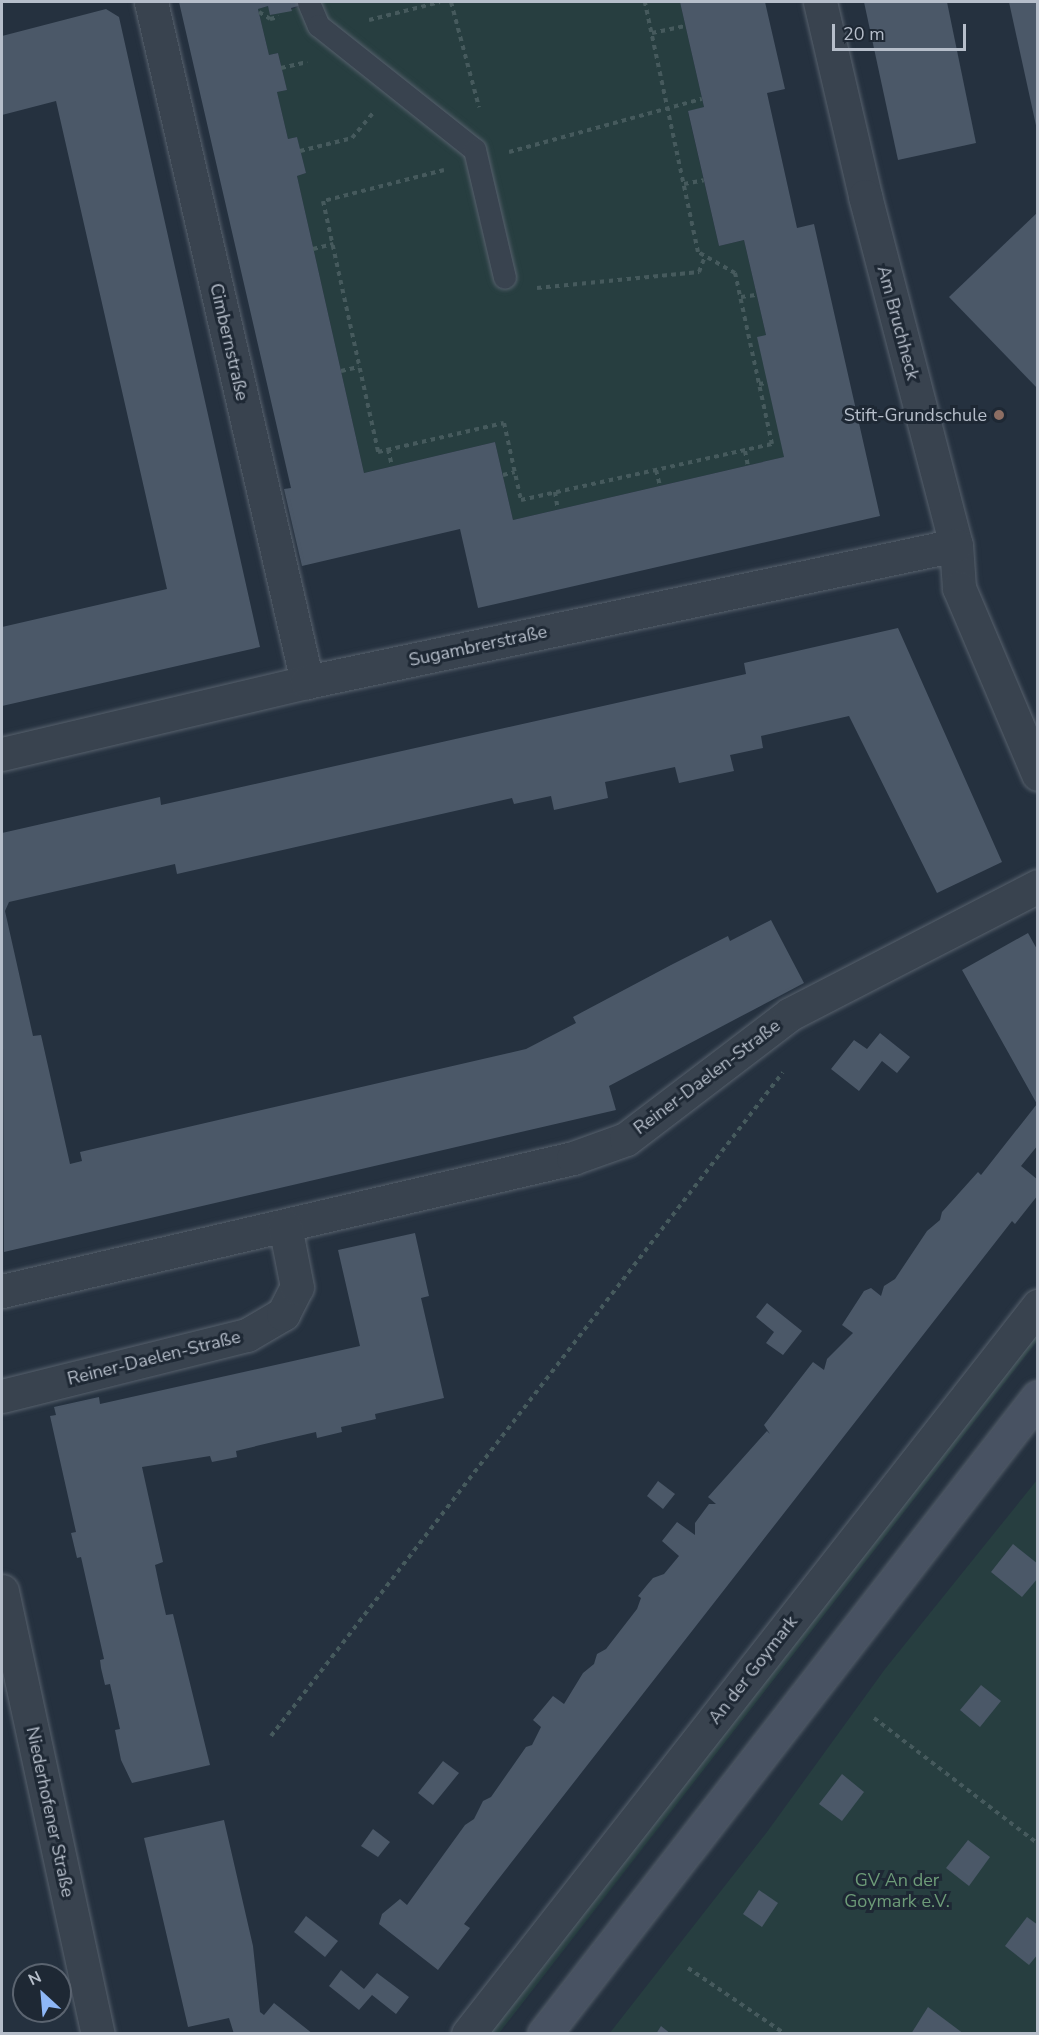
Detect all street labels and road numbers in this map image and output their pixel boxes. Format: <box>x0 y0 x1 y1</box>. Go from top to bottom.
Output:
street label: Am Bruchheck <box>872 263 924 383</box>
street label: Cimbernstraße <box>205 281 253 403</box>
street label: Sugambrerstraße <box>407 621 549 671</box>
street label: Reiner-Daelen-Straße <box>630 1015 784 1139</box>
street label: Reiner-Daelen-Straße <box>65 1326 243 1390</box>
street label: An der Goymark <box>704 1611 802 1729</box>
street label: Niederhofener Straße <box>21 1725 79 1899</box>

